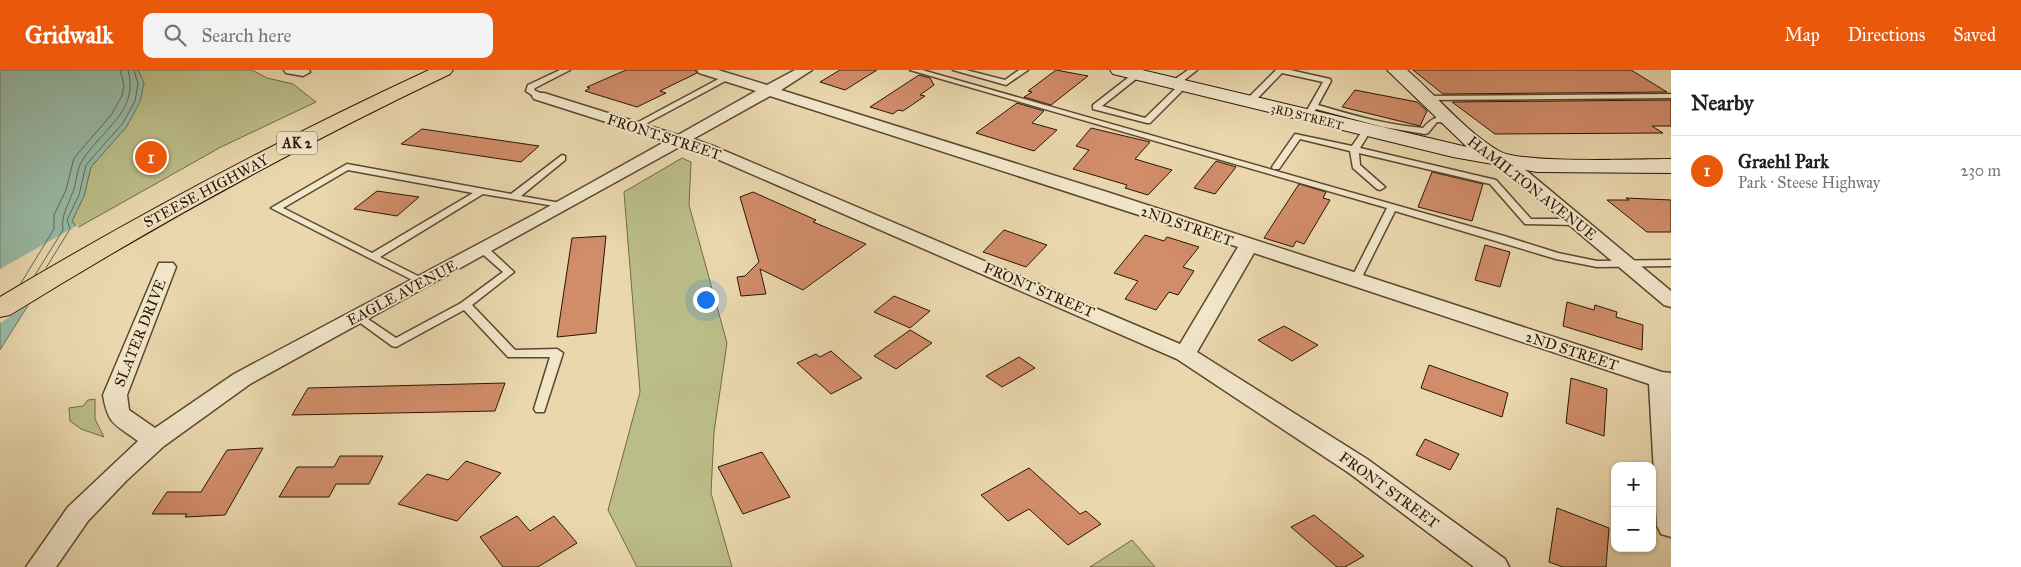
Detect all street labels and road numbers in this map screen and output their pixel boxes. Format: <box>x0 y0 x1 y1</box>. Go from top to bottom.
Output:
street label: 3RD STREET <box>1269 101 1345 133</box>
street label: FRONT STREET <box>605 110 723 164</box>
road number: AK 2 <box>277 132 317 154</box>
street label: HAMILTON AVENUE <box>1464 132 1600 244</box>
street label: STEESE HIGHWAY <box>140 150 272 232</box>
street label: 2ND STREET <box>1138 202 1236 250</box>
street label: EAGLE AVENUE <box>344 256 460 330</box>
street label: FRONT STREET <box>981 259 1097 321</box>
street label: SLATER DRIVE <box>110 276 170 389</box>
street label: 2ND STREET <box>1523 328 1621 374</box>
street label: FRONT STREET <box>1336 448 1442 532</box>

